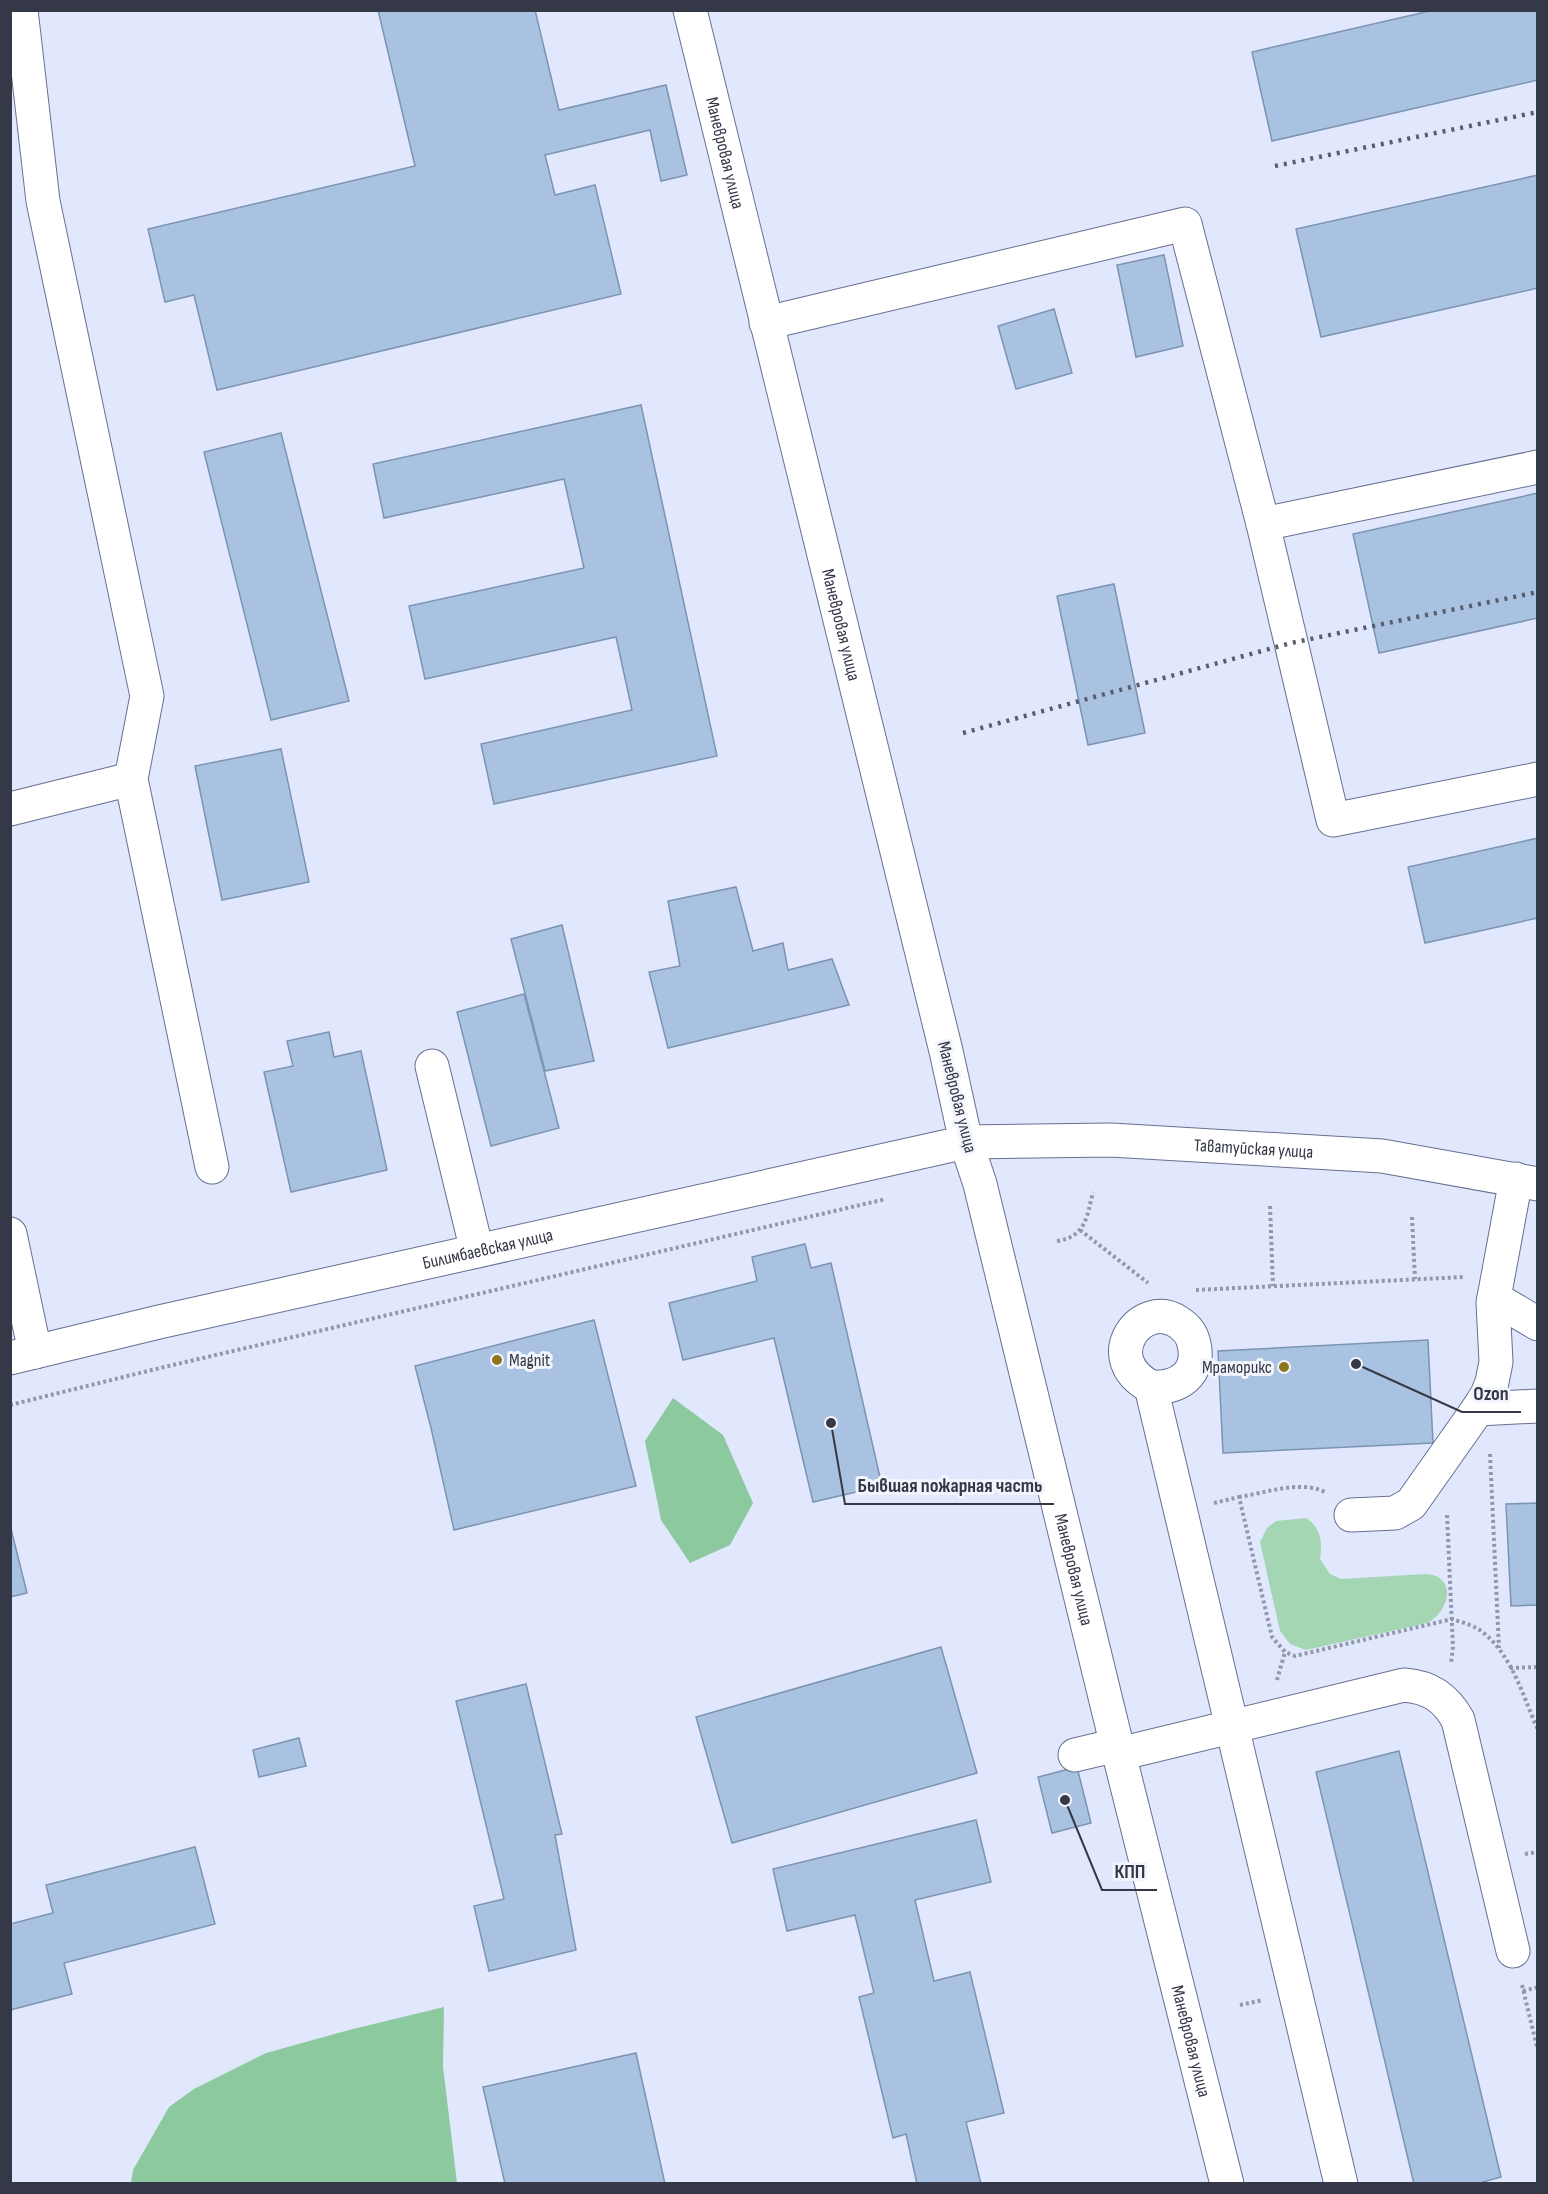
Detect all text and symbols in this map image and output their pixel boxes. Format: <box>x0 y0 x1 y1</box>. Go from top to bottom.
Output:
street label: Маневровая улица <box>701 95 749 211</box>
street label: Маневровая улица <box>817 567 865 683</box>
street label: Маневровая улица <box>933 1039 981 1155</box>
street label: Таватуйская улица <box>1193 1134 1314 1162</box>
street label: Билимбаевская улица <box>420 1224 555 1273</box>
place label: Magnit <box>509 1350 551 1371</box>
marker: Magnit <box>490 1353 504 1367</box>
place label: Мраморикс <box>1202 1357 1272 1378</box>
marker: Мраморикс <box>1277 1360 1291 1374</box>
callout: Ozon <box>1462 1374 1521 1412</box>
text: Ozon <box>1473 1382 1509 1406</box>
callout: Бывшая пожарная часть <box>845 1466 1054 1504</box>
text: Бывшая пожарная часть <box>858 1474 1042 1498</box>
street label: Маневровая улица <box>1050 1511 1098 1628</box>
callout: КПП <box>1102 1852 1157 1890</box>
text: КПП <box>1115 1860 1145 1884</box>
street label: Маневровая улица <box>1167 1983 1215 2099</box>

